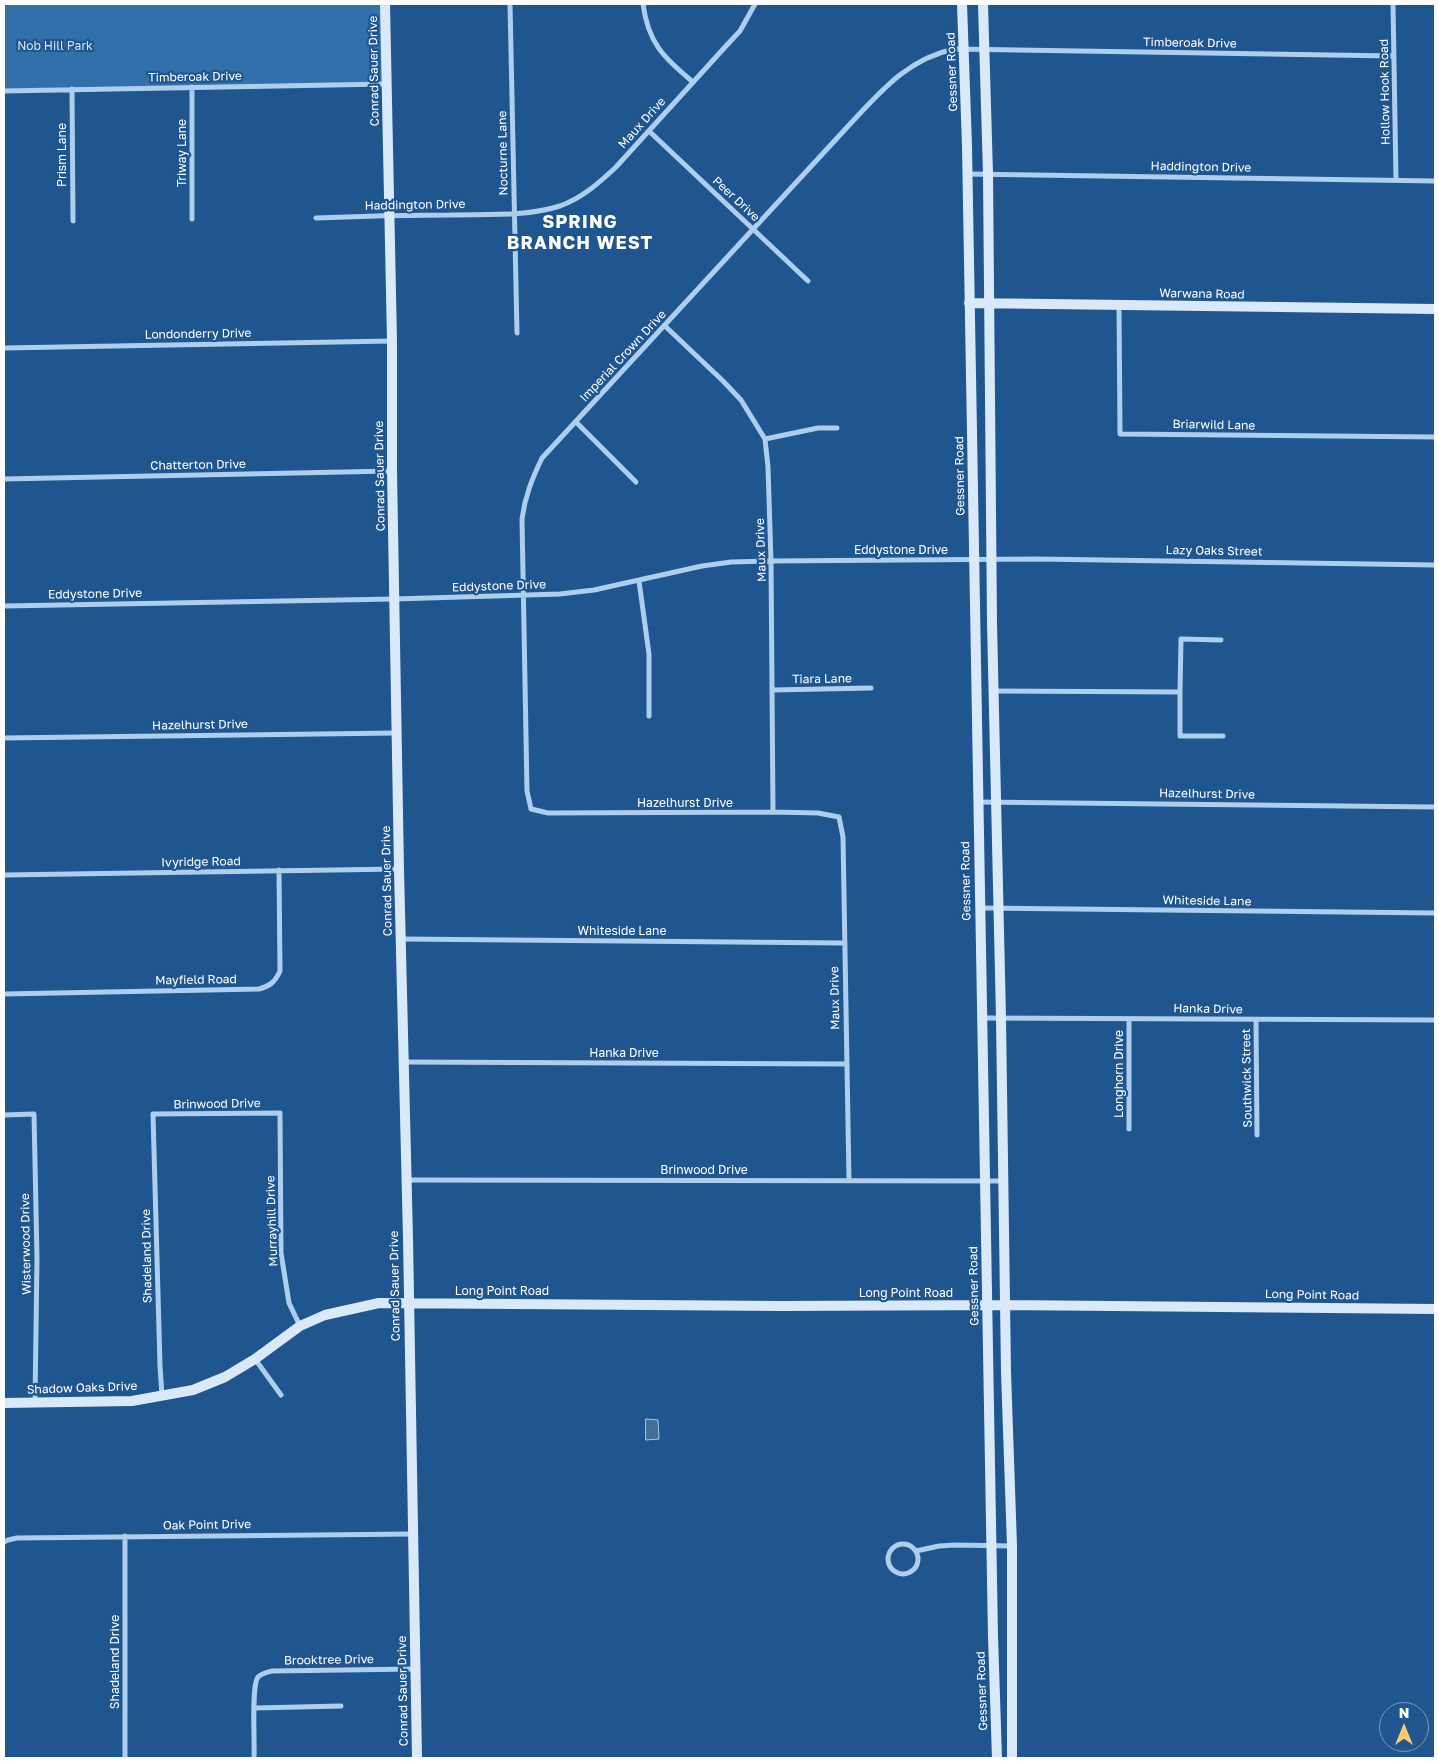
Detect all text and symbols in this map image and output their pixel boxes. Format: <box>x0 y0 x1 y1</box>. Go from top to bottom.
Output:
street label: Conrad Sauer Drive <box>366 16 382 126</box>
street label: Gessner Road <box>943 32 961 112</box>
street label: Timberoak Drive <box>1143 35 1237 51</box>
park label: Nob Hill Park <box>17 39 93 53</box>
street label: Hollow Hook Road <box>1377 39 1393 145</box>
street label: Timberoak Drive <box>148 69 242 85</box>
street label: Maux Drive <box>615 95 669 151</box>
street label: Nocturne Lane <box>495 110 511 196</box>
street label: Triway Lane <box>175 119 189 187</box>
street label: Prism Lane <box>55 123 69 187</box>
street label: Haddington Drive <box>1151 159 1251 175</box>
street label: Peer Drive <box>709 174 763 224</box>
street label: Haddington Drive <box>365 197 465 213</box>
district label: SPRING BRANCH WEST <box>505 211 655 253</box>
street label: Warwana Road <box>1159 286 1245 302</box>
street label: Imperial Crown Drive <box>577 307 669 405</box>
street label: Londonderry Drive <box>144 326 252 342</box>
street label: Briarwild Lane <box>1173 417 1255 433</box>
street label: Conrad Sauer Drive <box>372 421 388 531</box>
street label: Gessner Road <box>952 436 968 516</box>
street label: Chatterton Drive <box>150 457 246 473</box>
street label: Maux Drive <box>753 518 769 582</box>
street label: Eddystone Drive <box>854 543 948 557</box>
street label: Lazy Oaks Street <box>1165 543 1263 559</box>
street label: Eddystone Drive <box>452 577 546 595</box>
street label: Eddystone Drive <box>48 586 142 602</box>
street label: Tiara Lane <box>792 671 852 687</box>
street label: Hazelhurst Drive <box>152 717 248 733</box>
street label: Hazelhurst Drive <box>1159 786 1255 802</box>
street label: Hazelhurst Drive <box>637 796 733 810</box>
street label: Conrad Sauer Drive <box>379 826 395 936</box>
street label: Gessner Road <box>958 841 974 921</box>
street label: Ivyridge Road <box>161 854 241 870</box>
street label: Whiteside Lane <box>1162 893 1252 909</box>
street label: Whiteside Lane <box>578 924 666 938</box>
street label: Maux Drive <box>827 966 843 1030</box>
street label: Mayfield Road <box>155 972 237 988</box>
street label: Hanka Drive <box>1173 1001 1243 1017</box>
street label: Southwick Street <box>1239 1028 1255 1128</box>
street label: Longhorn Drive <box>1112 1030 1126 1118</box>
street label: Hanka Drive <box>589 1046 659 1060</box>
street label: Brinwood Drive <box>173 1096 261 1112</box>
street label: Brinwood Drive <box>660 1163 748 1177</box>
street label: Murrayhill Drive <box>263 1175 281 1267</box>
street label: Wisterwood Drive <box>18 1193 34 1295</box>
street label: Shadeland Drive <box>139 1209 155 1303</box>
street label: Conrad Sauer Drive <box>387 1231 403 1341</box>
street label: Gessner Road <box>966 1246 982 1326</box>
street label: Long Point Road <box>455 1284 549 1298</box>
street label: Long Point Road <box>859 1286 953 1300</box>
street label: Long Point Road <box>1265 1287 1359 1303</box>
street label: Shadow Oaks Drive <box>27 1379 137 1397</box>
street label: Oak Point Drive <box>163 1517 251 1533</box>
street label: Shadeland Drive <box>108 1615 122 1709</box>
street label: Conrad Sauer Drive <box>395 1636 411 1746</box>
street label: Gessner Road <box>973 1651 991 1731</box>
street label: Brooktree Drive <box>284 1652 374 1668</box>
north arrow <box>1379 1702 1429 1752</box>
text: N <box>1399 1704 1409 1721</box>

